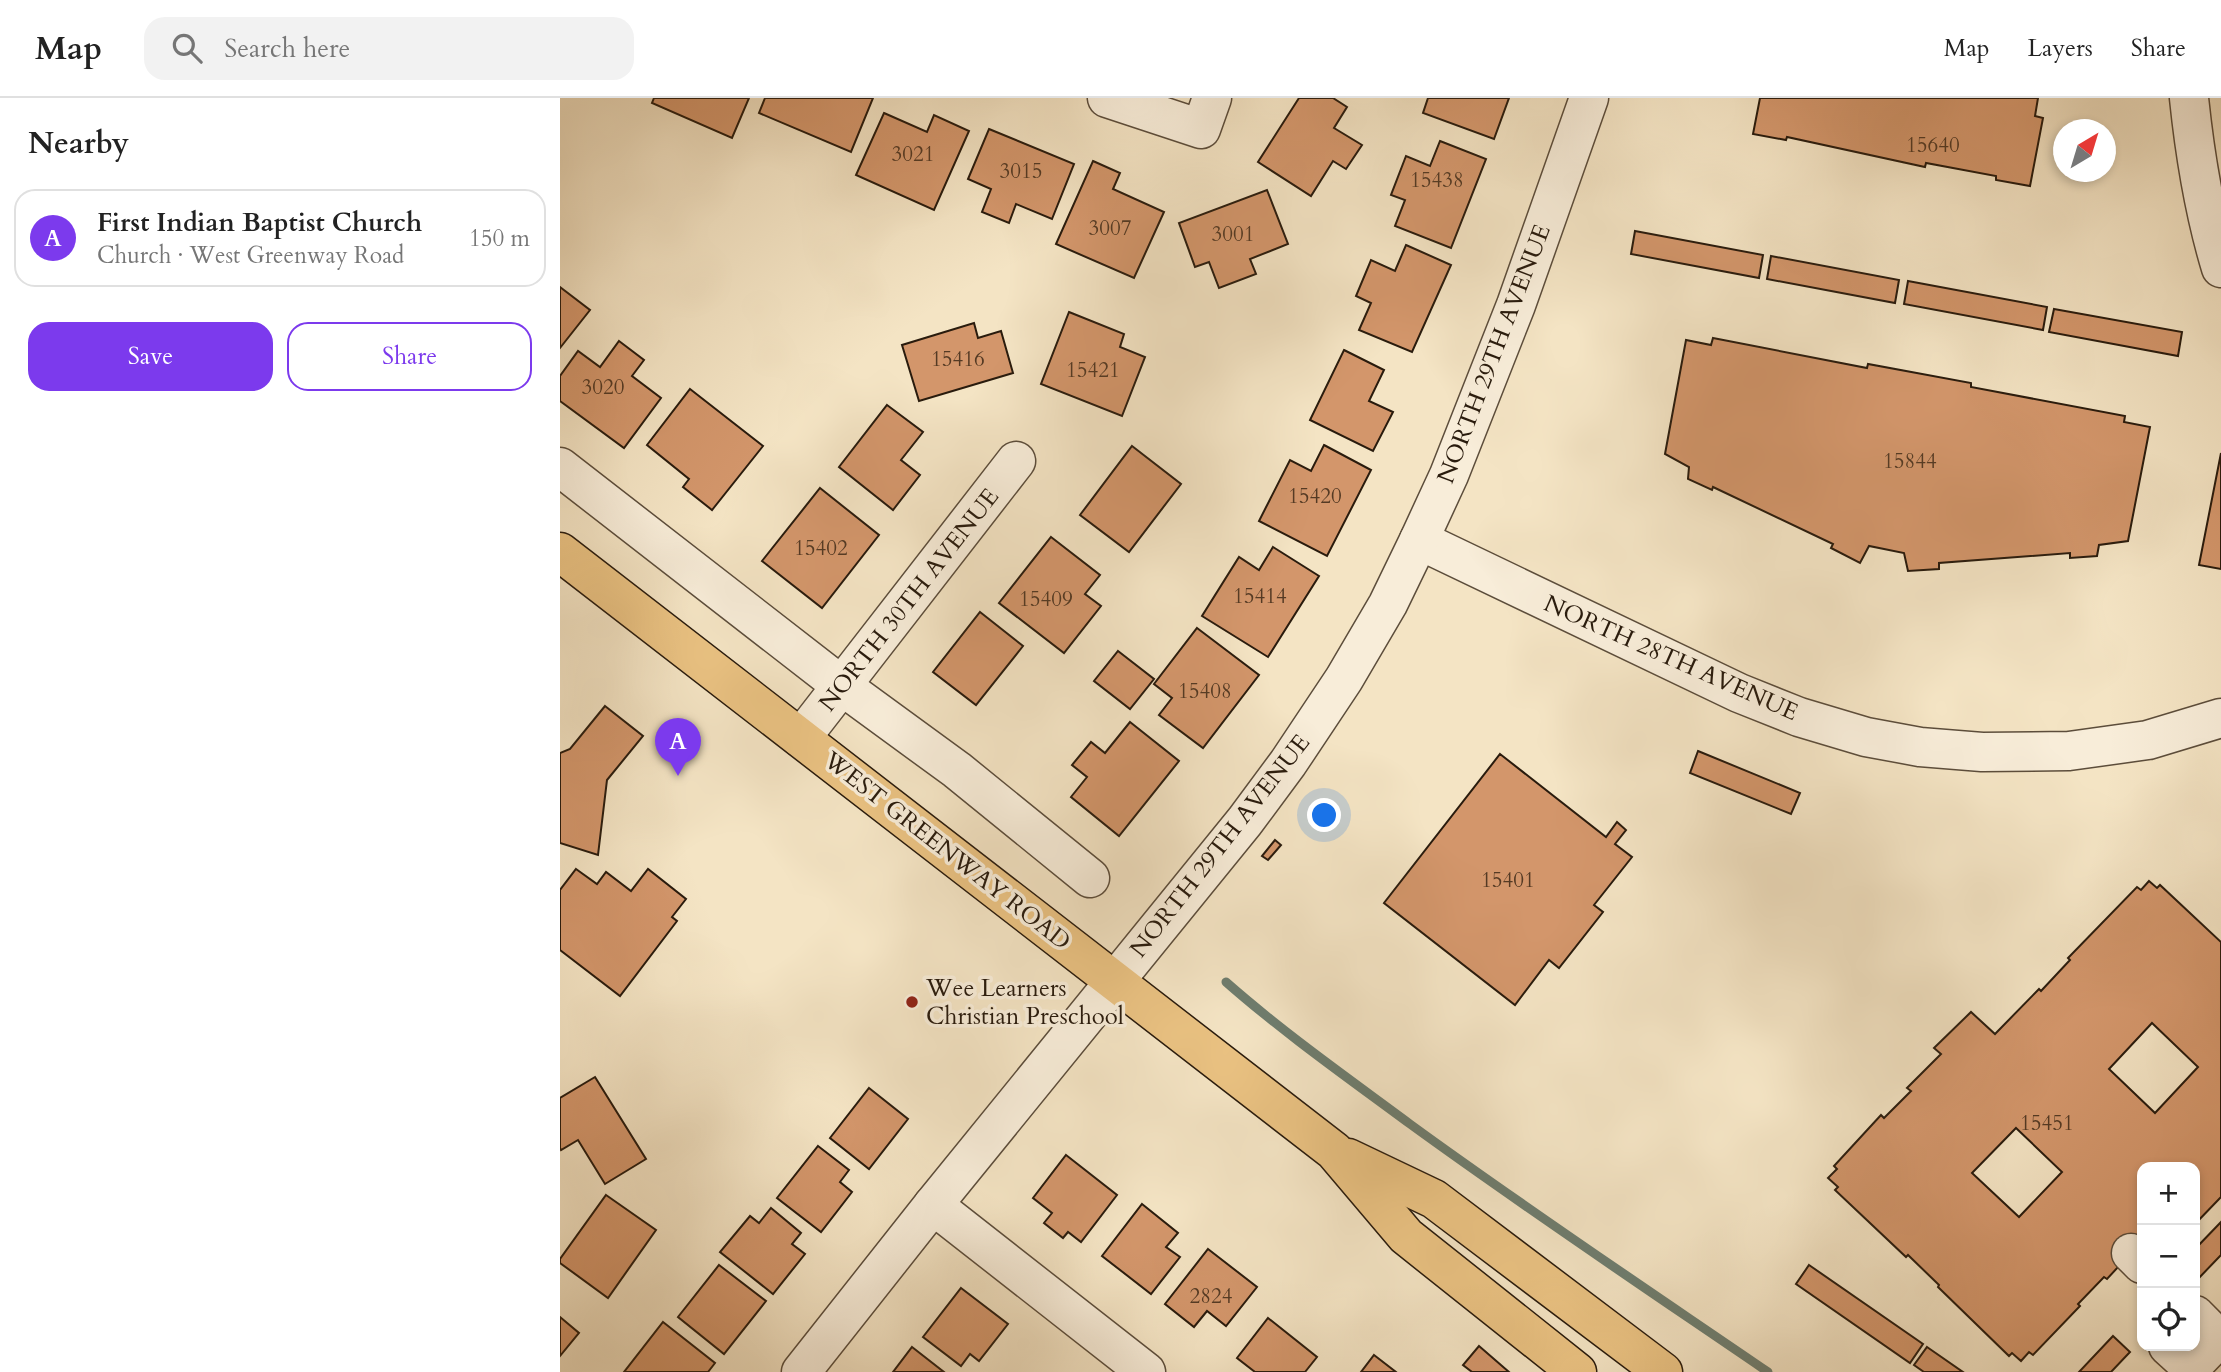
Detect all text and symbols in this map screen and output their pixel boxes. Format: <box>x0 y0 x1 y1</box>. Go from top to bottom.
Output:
search box <box>144 17 634 80</box>
text: Map <box>35 26 102 71</box>
icon: search <box>168 29 206 67</box>
text: Search here <box>224 31 350 66</box>
text: Map <box>1944 32 1990 65</box>
text: Layers <box>2028 32 2093 65</box>
text: Share <box>2131 32 2186 65</box>
north arrow <box>2053 119 2116 182</box>
text: Nearby <box>28 123 129 164</box>
house number: 15640 <box>1906 131 1960 160</box>
house number: 3021 <box>891 140 935 169</box>
house number: 3015 <box>999 157 1043 186</box>
house number: 15438 <box>1410 166 1464 195</box>
text: First Indian Baptist Church <box>97 205 422 240</box>
house number: 3007 <box>1088 214 1132 243</box>
house number: 3001 <box>1211 220 1255 249</box>
street label: NORTH 29TH AVENUE <box>1429 220 1559 488</box>
text: A <box>44 223 62 254</box>
text: 150 m <box>469 223 530 254</box>
text: Church · West Greenway Road <box>97 240 404 271</box>
button: Save <box>28 322 273 391</box>
button: Share <box>287 322 532 391</box>
house number: 15416 <box>931 345 985 374</box>
house number: 15421 <box>1066 356 1120 385</box>
house number: 3020 <box>581 373 625 402</box>
house number: 15844 <box>1883 447 1937 476</box>
street label: NORTH 30TH AVENUE <box>811 481 1007 719</box>
house number: 15420 <box>1288 482 1342 511</box>
house number: 15402 <box>794 534 848 563</box>
house number: 15414 <box>1233 582 1287 611</box>
house number: 15409 <box>1019 585 1073 614</box>
street label: NORTH 28TH AVENUE <box>1539 587 1803 729</box>
house number: 15408 <box>1178 677 1232 706</box>
pin: A <box>655 718 701 776</box>
street label: NORTH 29TH AVENUE <box>1122 727 1318 965</box>
street label: WEST GREENWAY ROAD <box>816 743 1077 958</box>
your location <box>1307 798 1341 832</box>
house number: 15401 <box>1481 866 1535 895</box>
place label: Wee Learners Christian Preschool <box>925 972 1124 1033</box>
marker: Wee Learners Christian Preschool <box>904 994 920 1010</box>
house number: 15451 <box>2020 1109 2074 1138</box>
map controls <box>2137 1162 2200 1351</box>
button: + <box>2137 1162 2200 1225</box>
button: − <box>2137 1225 2200 1288</box>
house number: 2824 <box>1189 1282 1233 1311</box>
button: locate <box>2137 1288 2200 1351</box>

